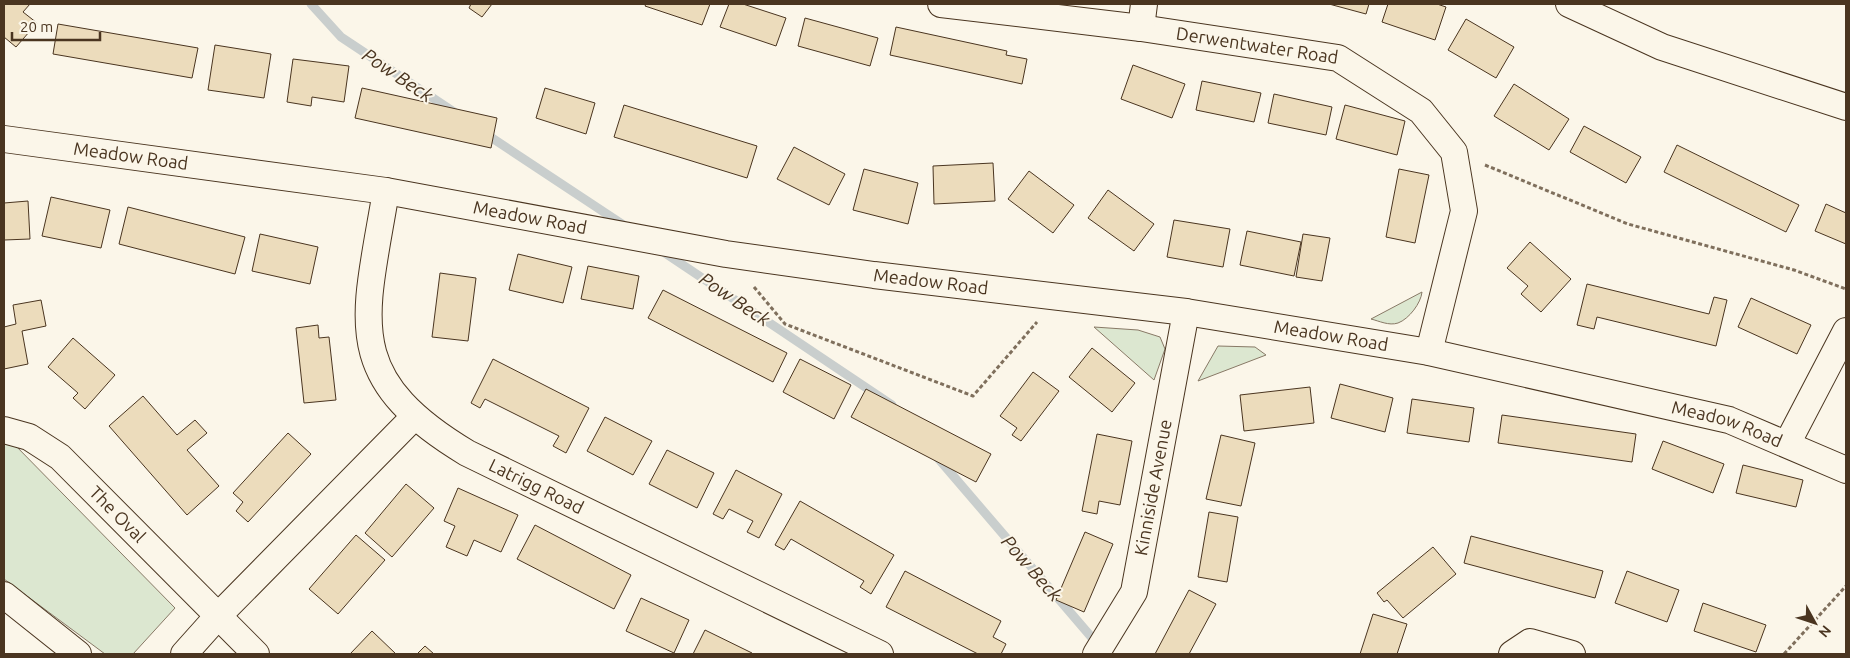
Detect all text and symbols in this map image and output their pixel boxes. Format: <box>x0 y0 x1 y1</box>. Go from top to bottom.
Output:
scale bar <box>12 10 100 42</box>
text: 20 m <box>20 18 53 35</box>
street label: Derwentwater Road <box>1175 22 1340 67</box>
water label: Pow Beck <box>358 43 438 107</box>
street label: Meadow Road <box>72 138 190 173</box>
street label: Meadow Road <box>472 196 589 237</box>
street label: Meadow Road <box>872 264 989 297</box>
water label: Pow Beck <box>695 267 775 331</box>
street label: Meadow Road <box>1273 316 1390 354</box>
street label: Meadow Road <box>1670 396 1786 451</box>
street label: Kinniside Avenue <box>1130 418 1175 557</box>
street label: Latrigg Road <box>486 454 587 517</box>
street label: The Oval <box>86 482 150 546</box>
water label: Pow Beck <box>997 530 1067 606</box>
north arrow <box>1790 598 1840 648</box>
text: N <box>1815 622 1834 641</box>

